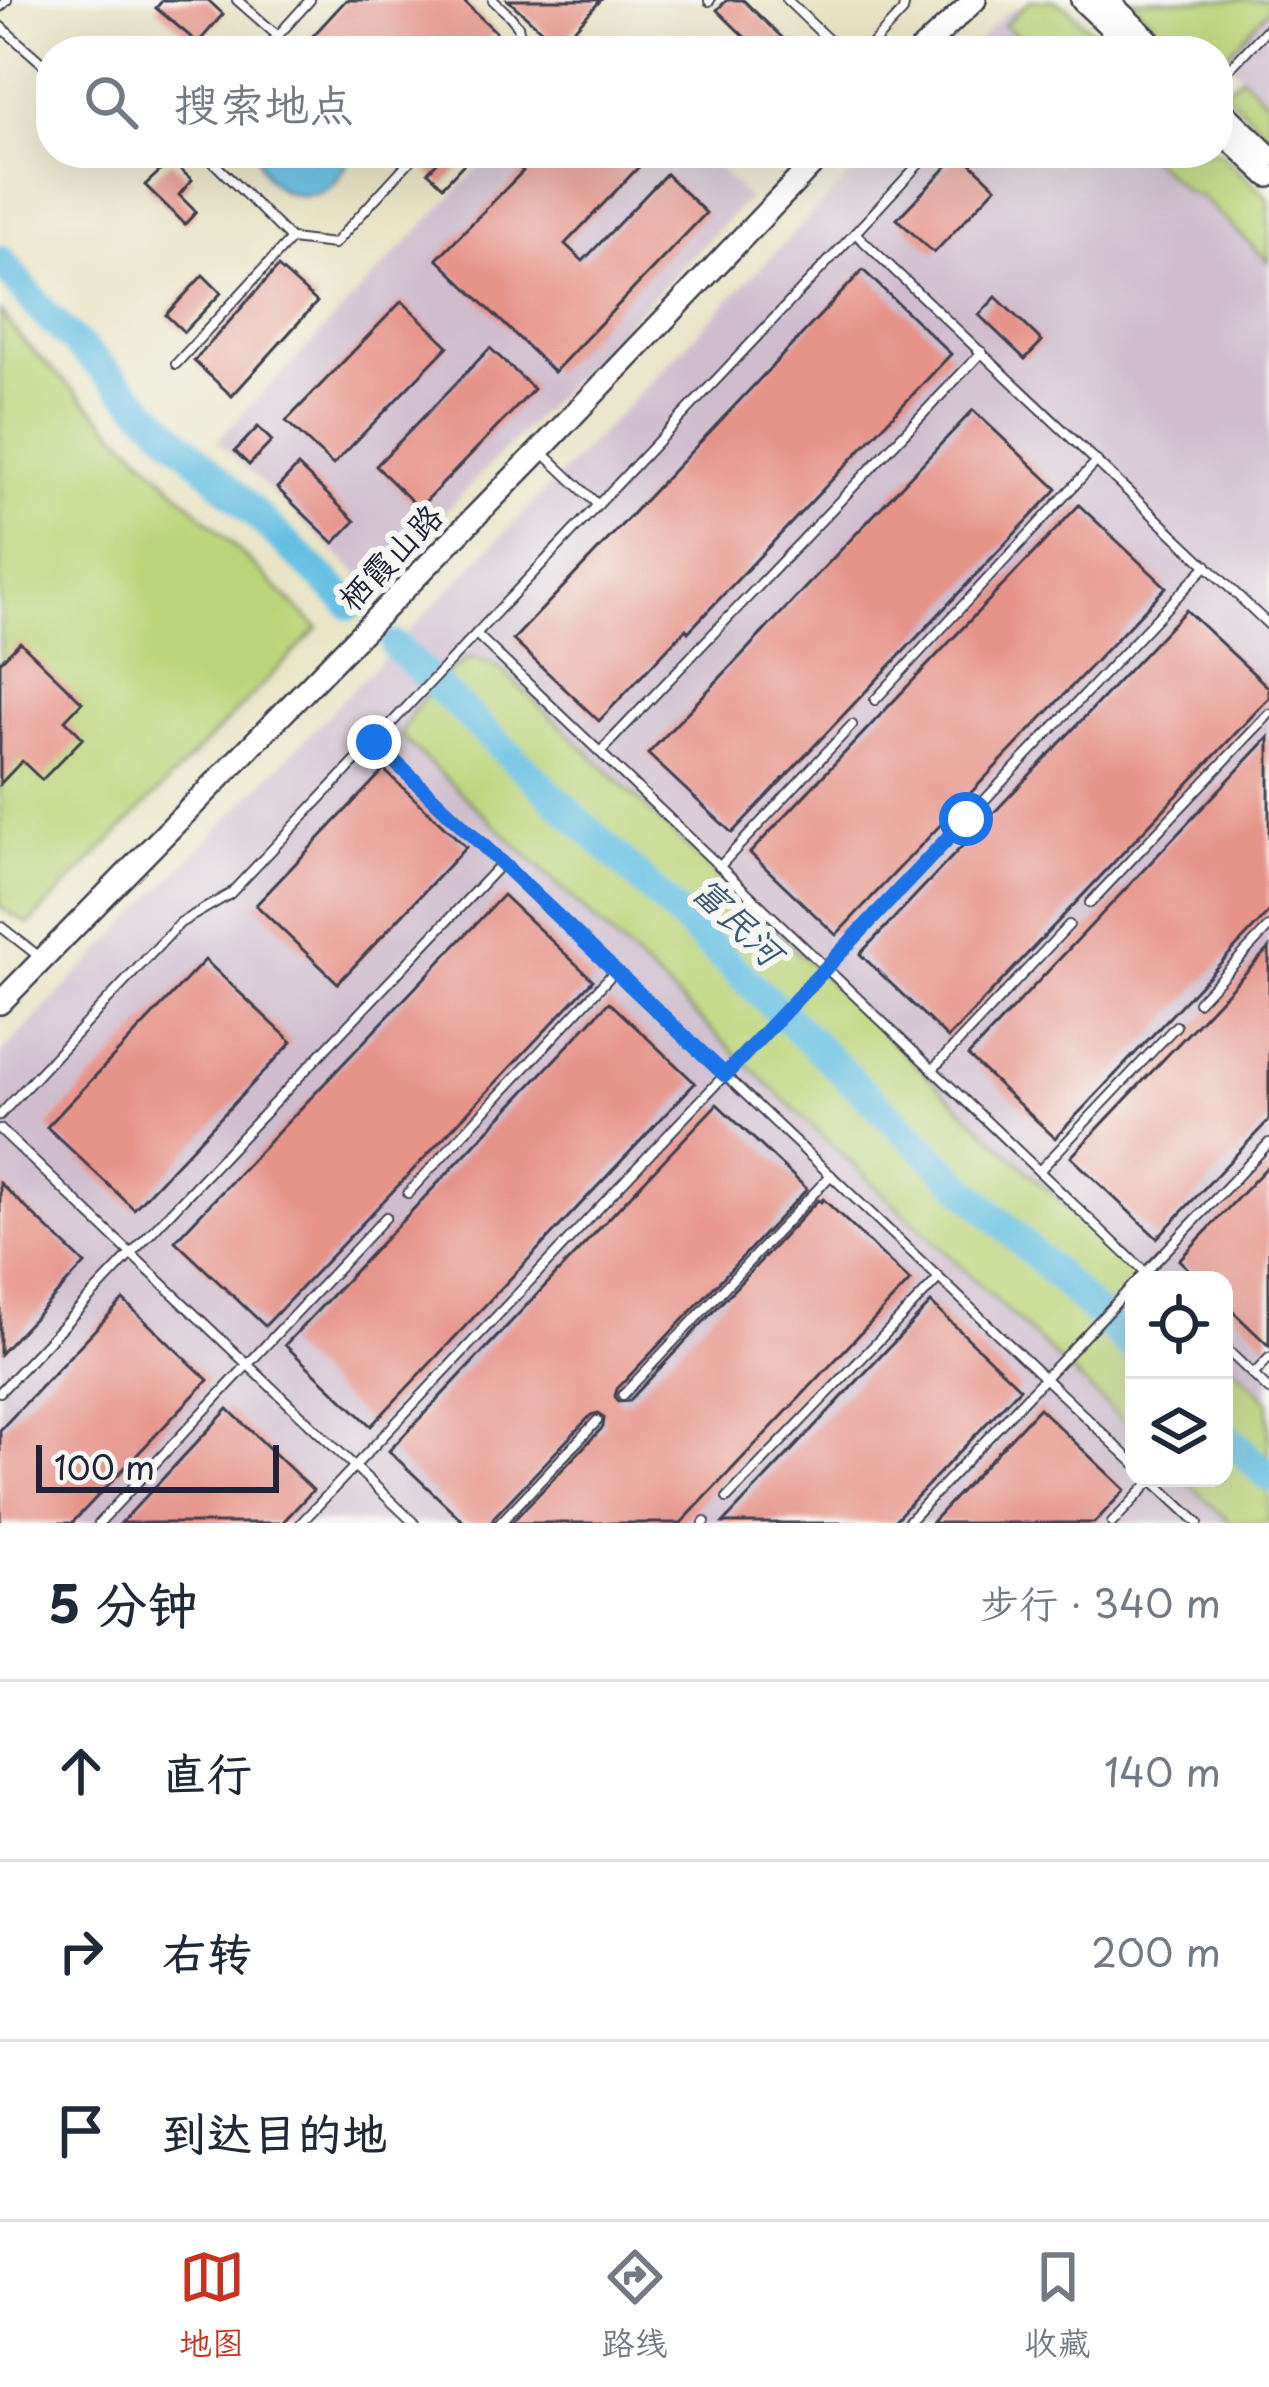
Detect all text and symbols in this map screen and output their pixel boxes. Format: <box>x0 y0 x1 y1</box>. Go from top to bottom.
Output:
search box <box>36 36 1233 168</box>
text: 搜索地点 <box>174 68 354 136</box>
icon: search <box>78 69 144 135</box>
street label: 栖霞山路 <box>325 491 453 621</box>
route end <box>347 715 401 769</box>
route start <box>939 792 993 846</box>
water label: 富民河 <box>681 863 800 980</box>
map controls <box>1125 1271 1233 1487</box>
button: locate <box>1125 1271 1233 1379</box>
button: layers <box>1125 1379 1233 1487</box>
scale bar <box>36 1439 279 1492</box>
text: 100 m <box>54 1441 155 1491</box>
text: 5 分钟 <box>48 1563 198 1640</box>
text: 步行 · 340 m <box>980 1572 1221 1631</box>
text: 直行 <box>162 1737 252 1805</box>
icon: ahead <box>48 1738 114 1804</box>
text: 140 m <box>1104 1741 1221 1800</box>
text: 右转 <box>162 1917 252 1985</box>
icon: right <box>48 1918 114 1984</box>
text: 200 m <box>1091 1921 1221 1980</box>
text: 到达目的地 <box>162 2097 387 2165</box>
icon: arrive <box>48 2098 114 2164</box>
tab: 地图 <box>179 2244 245 2366</box>
tab: 路线 <box>602 2244 668 2366</box>
tab: 收藏 <box>1025 2244 1091 2366</box>

